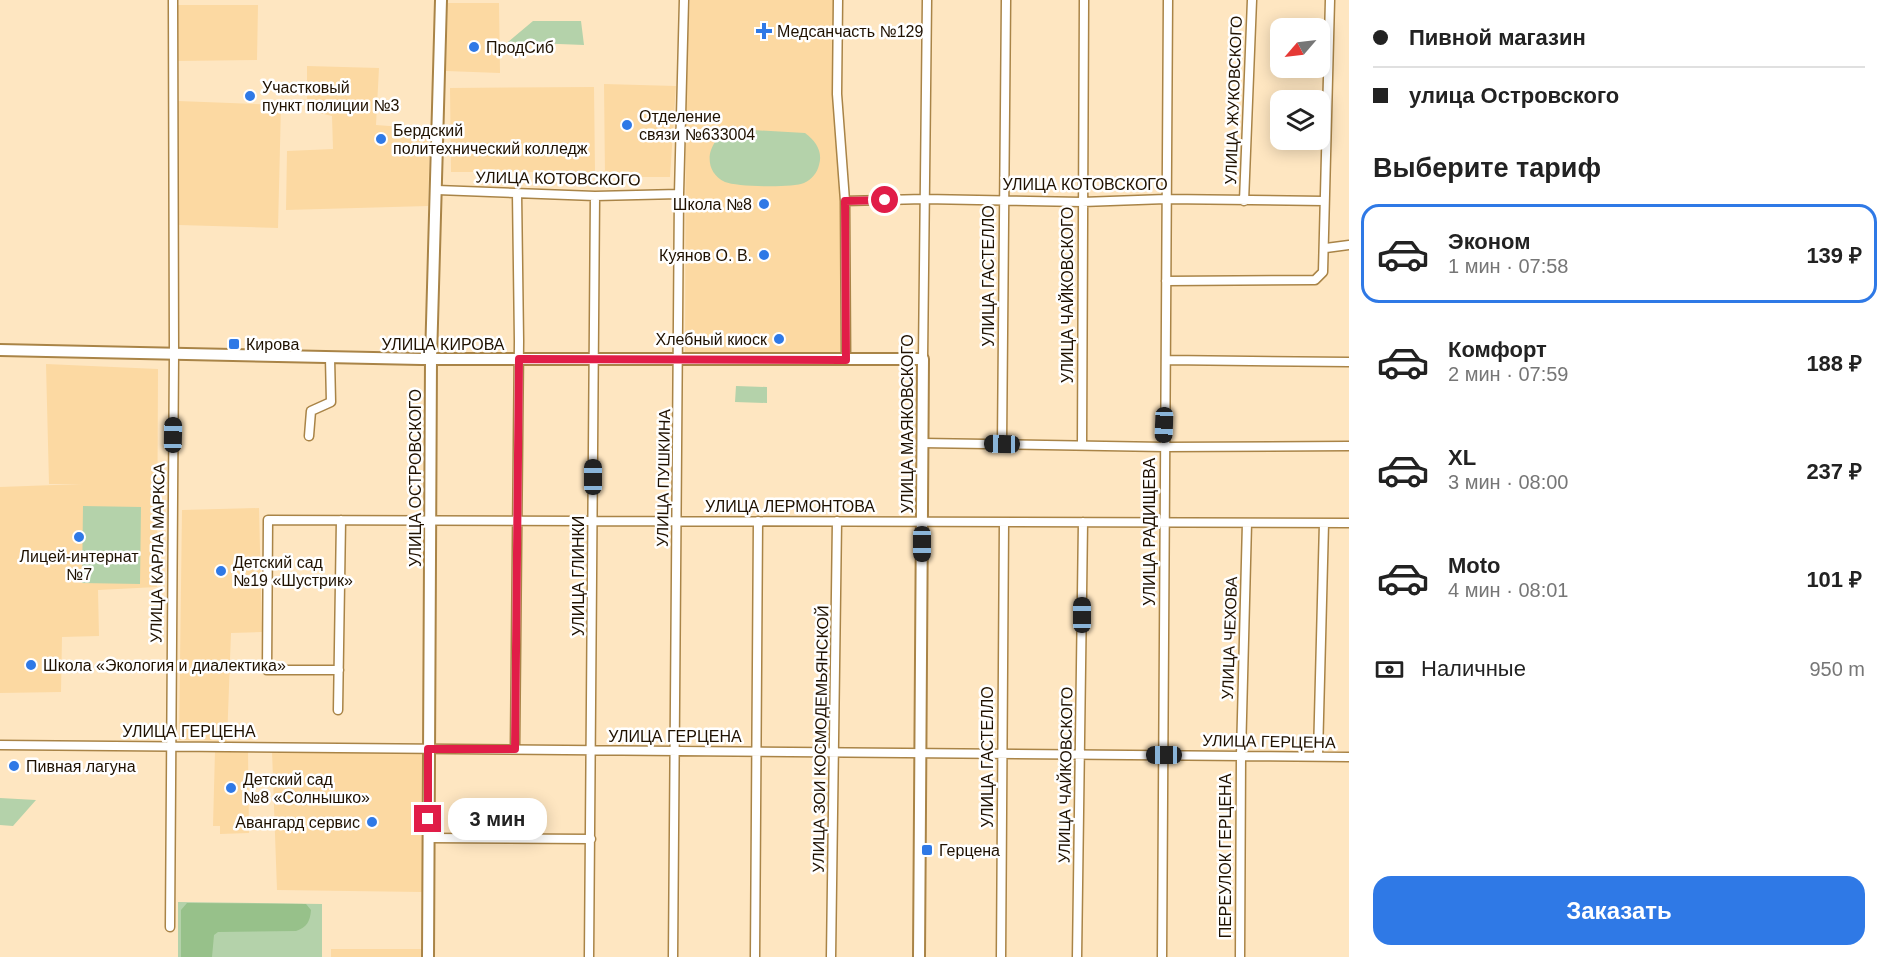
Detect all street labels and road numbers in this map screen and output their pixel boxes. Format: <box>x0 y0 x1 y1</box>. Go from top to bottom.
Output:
street label: УЛИЦА ЖУКОВСКОГО <box>1222 15 1245 185</box>
street label: УЛИЦА КОТОВСКОГО <box>475 169 641 188</box>
street label: УЛИЦА КОТОВСКОГО <box>1002 176 1168 193</box>
street label: УЛИЦА ГАСТЕЛЛО <box>980 205 997 347</box>
street label: УЛИЦА ЧАЙКОВСКОГО <box>1058 207 1076 383</box>
street label: УЛИЦА МАЯКОВСКОГО <box>899 334 916 514</box>
street label: УЛИЦА КИРОВА <box>382 336 505 353</box>
street label: УЛИЦА ОСТРОВСКОГО <box>407 389 424 567</box>
street label: УЛИЦА ПУШКИНА <box>654 409 673 547</box>
street label: УЛИЦА РАДИЩЕВА <box>1141 458 1158 606</box>
street label: УЛИЦА КАРЛА МАРКСА <box>147 463 168 643</box>
street label: УЛИЦА ЛЕРМОНТОВА <box>705 498 875 515</box>
street label: УЛИЦА ГЛИНКИ <box>570 516 587 636</box>
street label: УЛИЦА ЧЕХОВА <box>1219 576 1240 700</box>
street label: УЛИЦА ЗОИ КОСМОДЕМЬЯНСКОЙ <box>809 605 831 873</box>
street label: УЛИЦА ГАСТЕЛЛО <box>979 686 996 828</box>
street label: УЛИЦА ЧАЙКОВСКОГО <box>1054 687 1076 863</box>
street label: УЛИЦА ГЕРЦЕНА <box>122 723 256 740</box>
street label: УЛИЦА ГЕРЦЕНА <box>608 728 742 745</box>
street label: УЛИЦА ГЕРЦЕНА <box>1202 732 1336 751</box>
street label: ПЕРЕУЛОК ГЕРЦЕНА <box>1217 773 1234 938</box>

